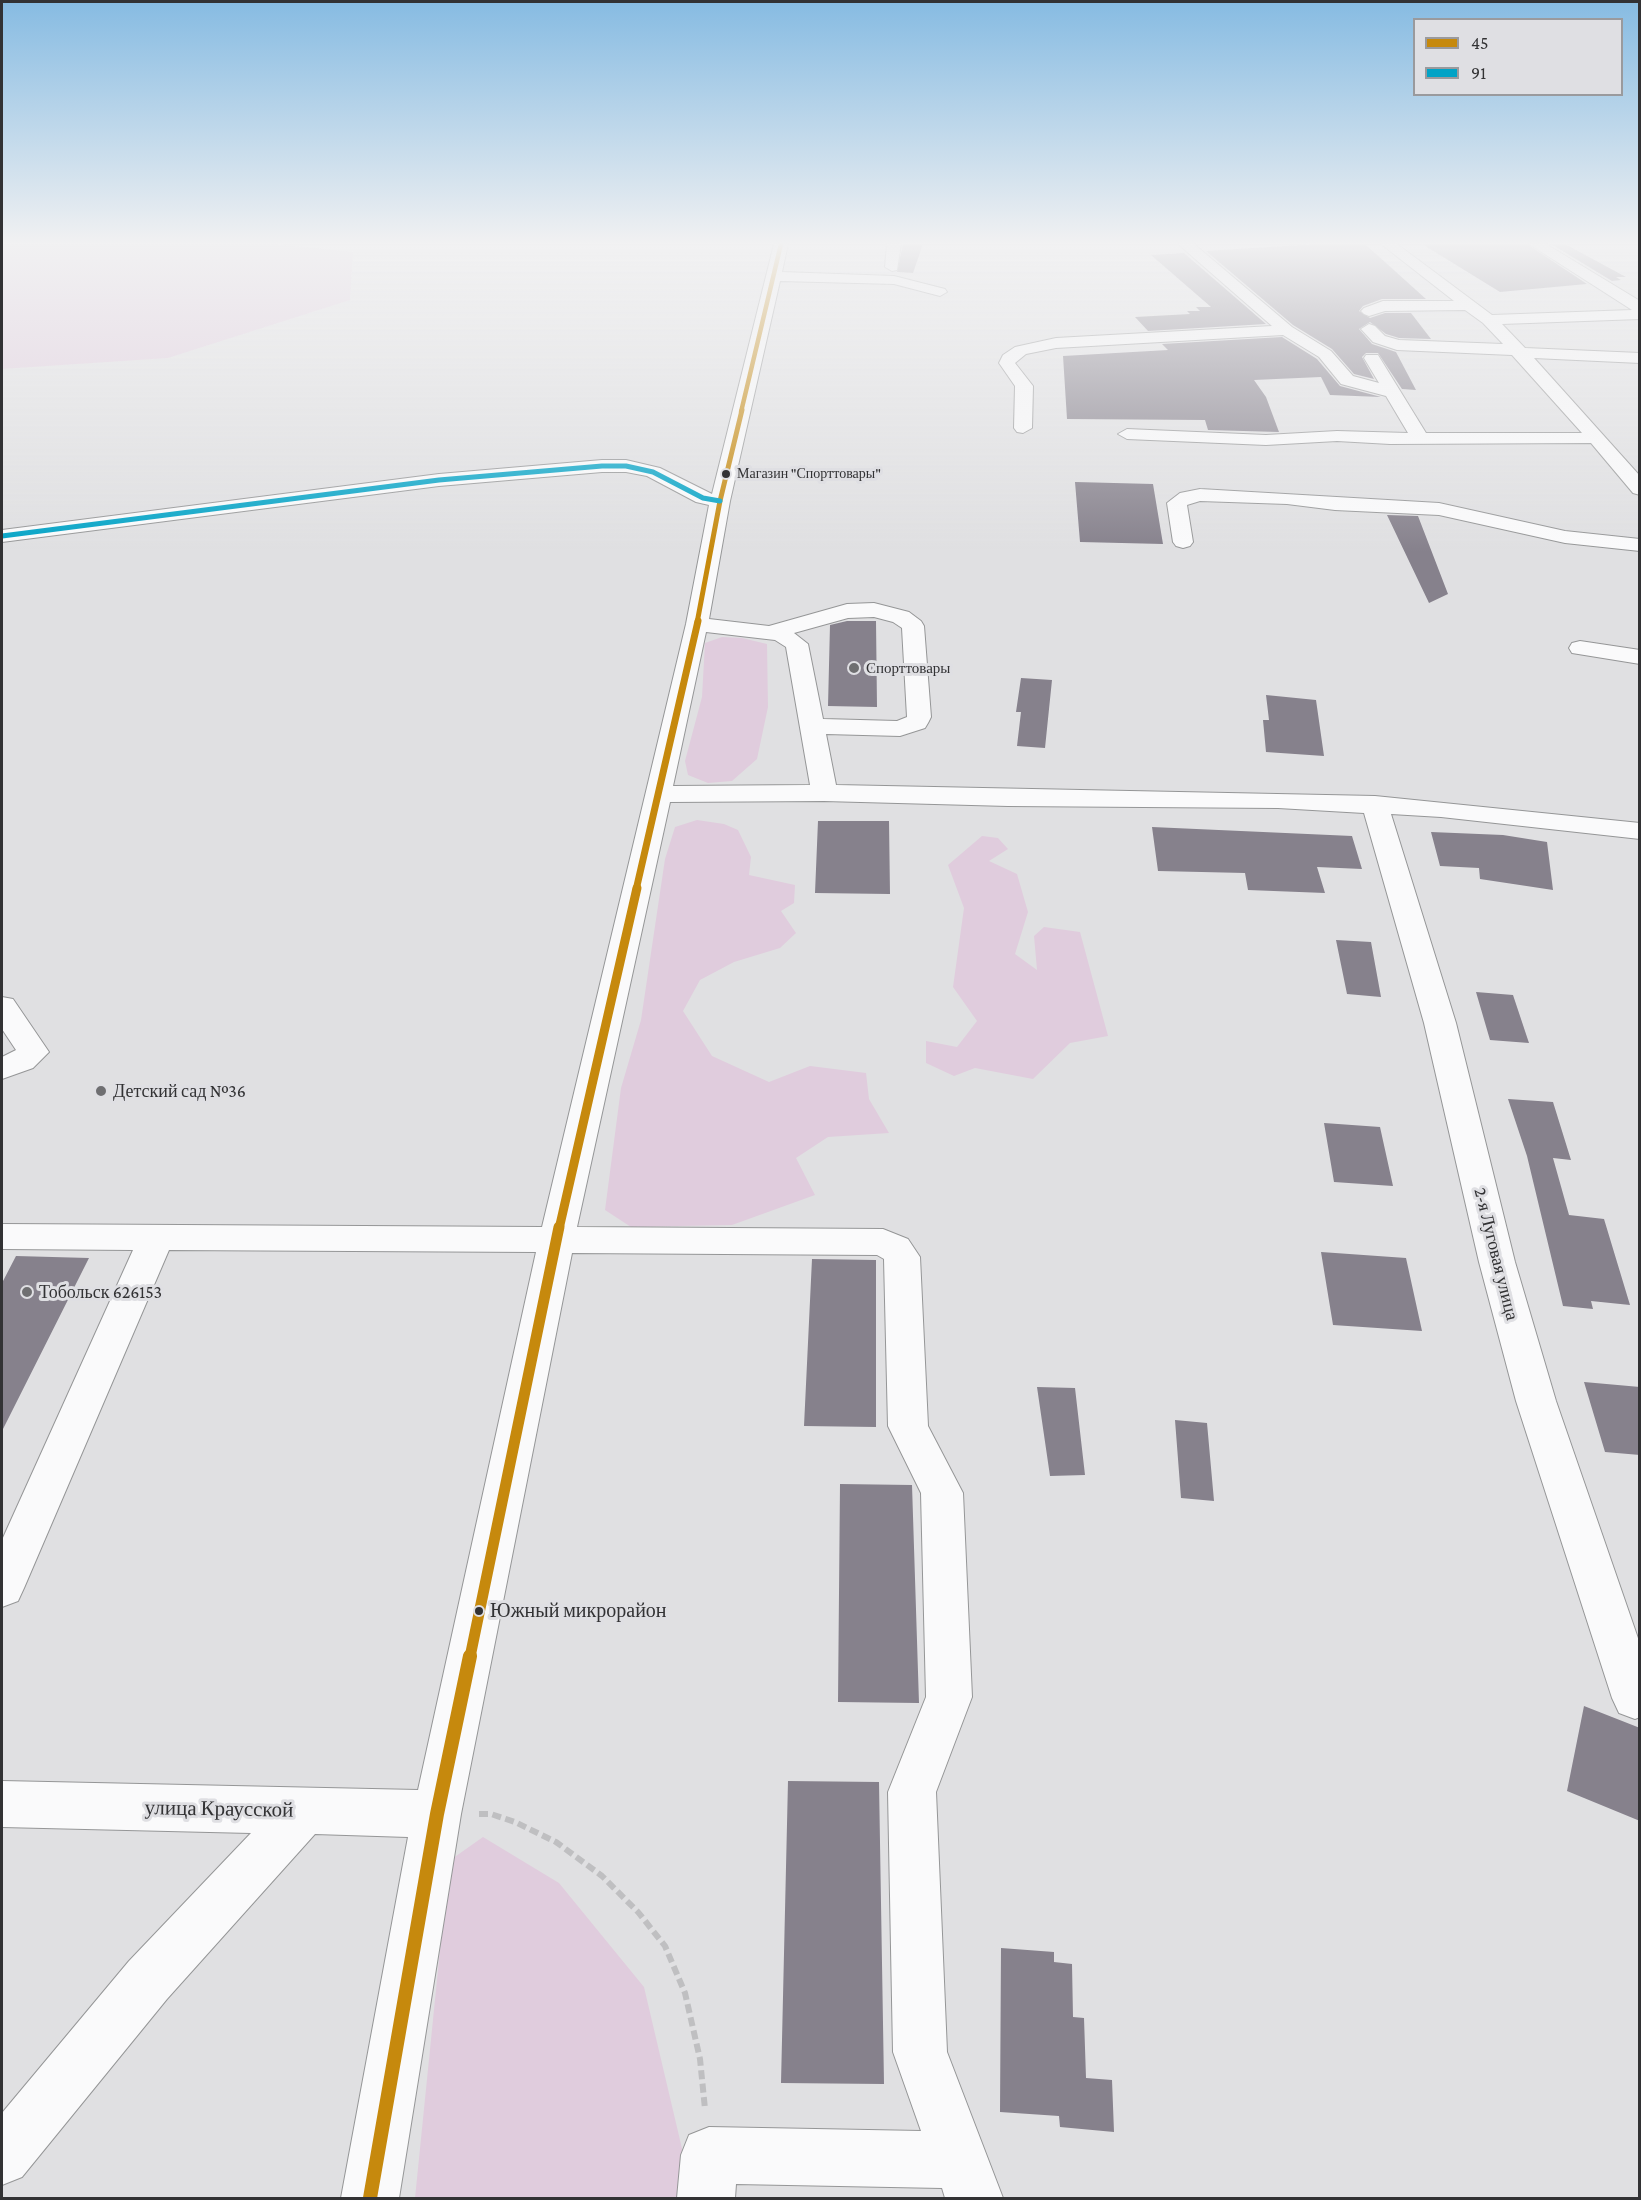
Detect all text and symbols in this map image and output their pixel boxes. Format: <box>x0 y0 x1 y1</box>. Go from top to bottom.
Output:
legend <box>1413 18 1623 96</box>
text: 45 <box>1471 33 1489 53</box>
text: 91 <box>1471 63 1486 83</box>
place label: Магазин "Спорттовары" <box>737 466 881 482</box>
marker: Магазин "Спорттовары" <box>720 468 732 480</box>
place label: Спорттовары <box>866 659 950 677</box>
marker: Спорттовары <box>847 661 861 675</box>
place label: Детский сад №36 <box>113 1080 246 1102</box>
marker: Детский сад №36 <box>94 1084 108 1098</box>
street label: 2-я Луговая улица <box>1469 1185 1523 1323</box>
place label: Тобольск 626153 <box>39 1281 162 1303</box>
marker: Тобольск 626153 <box>20 1285 34 1299</box>
place label: Южный микрорайон <box>490 1599 667 1623</box>
marker: Южный микрорайон <box>473 1605 485 1617</box>
street label: улица Краусской <box>145 1795 293 1823</box>

